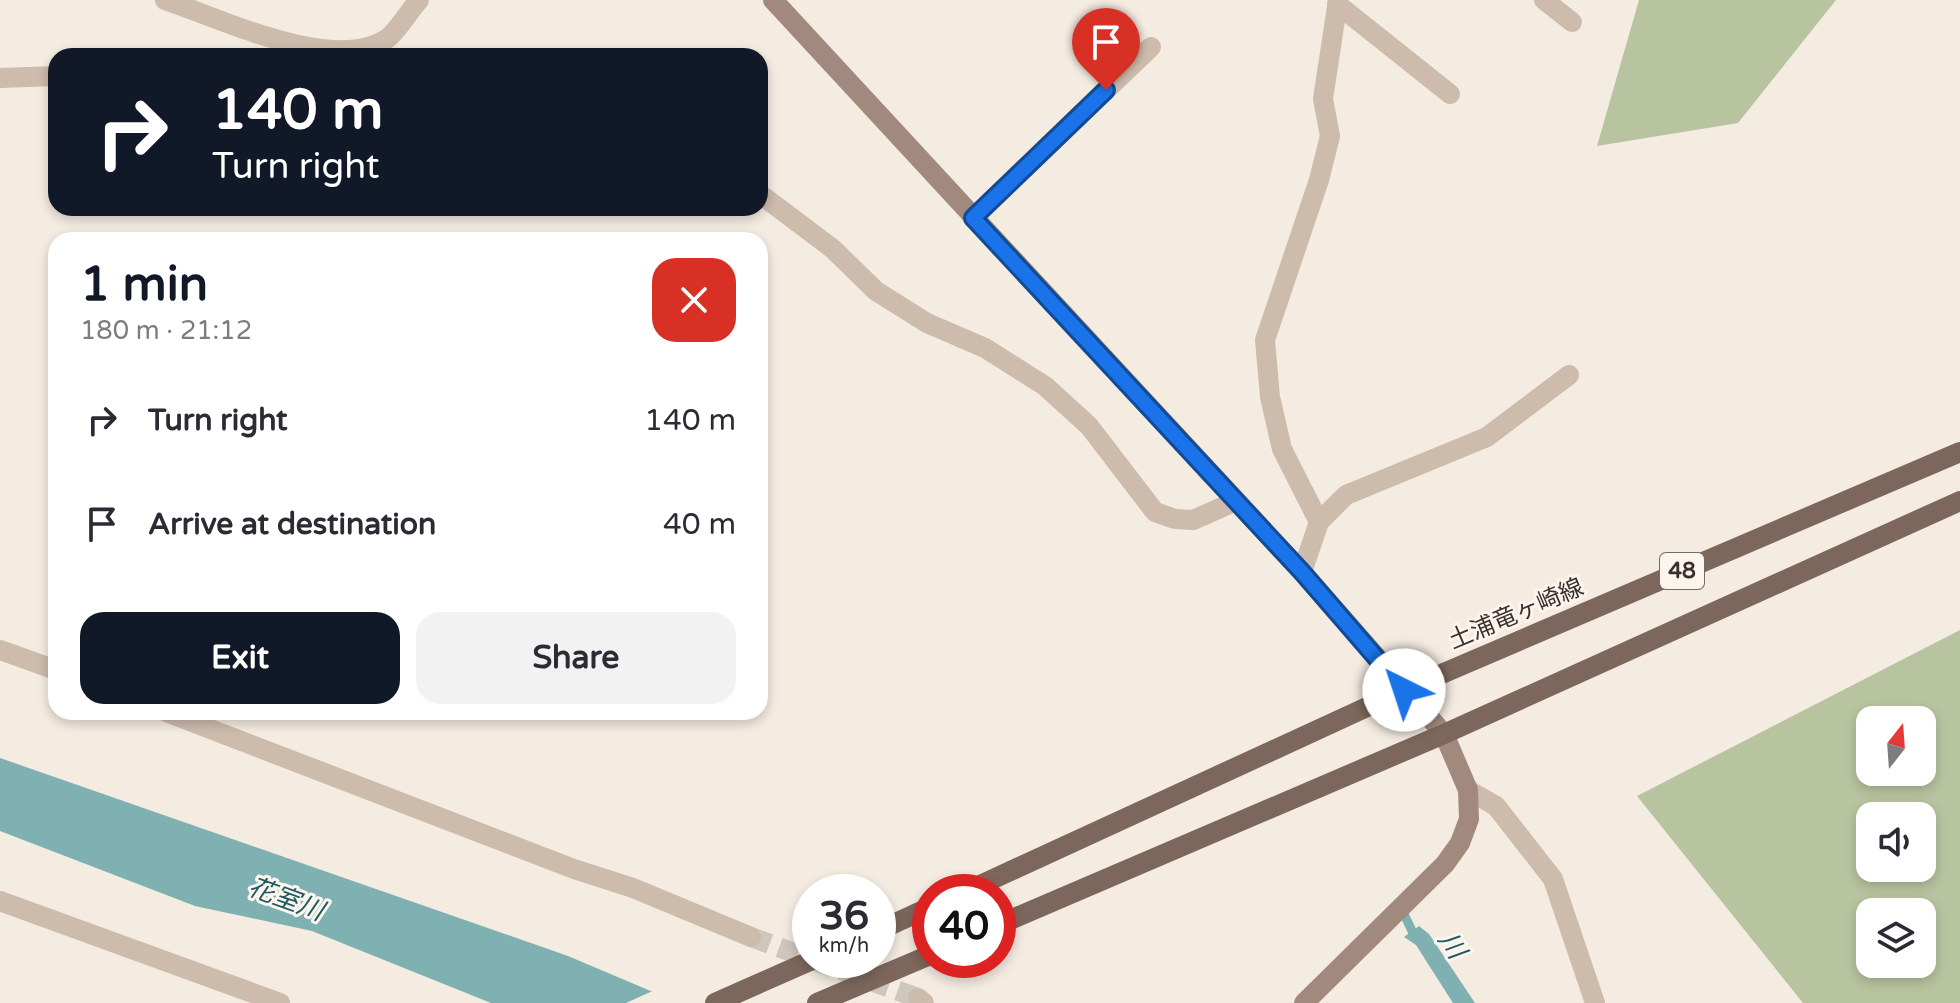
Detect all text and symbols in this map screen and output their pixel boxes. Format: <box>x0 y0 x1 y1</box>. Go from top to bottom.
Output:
pin <box>1072 8 1140 90</box>
icon: arrive <box>1084 20 1128 64</box>
text: 140 m <box>212 77 383 144</box>
icon: right <box>80 80 184 184</box>
text: Turn right <box>212 145 379 188</box>
text: 1 min <box>80 256 208 314</box>
button: close <box>652 258 736 342</box>
text: 180 m · 21:12 <box>80 315 252 346</box>
icon: right <box>80 398 124 442</box>
text: Turn right <box>148 402 288 439</box>
text: 140 m <box>644 402 736 439</box>
icon: arrive <box>80 502 124 546</box>
text: Arrive at destination <box>148 506 436 543</box>
text: 40 m <box>663 506 736 543</box>
road number: 48 <box>1660 553 1704 589</box>
street label: 土浦竜ヶ崎線 <box>1444 573 1588 655</box>
button: Exit <box>80 612 400 704</box>
button: Share <box>416 612 736 704</box>
position arrow <box>1362 648 1446 732</box>
north arrow <box>1856 706 1936 786</box>
map controls <box>1856 706 1936 978</box>
button: sound <box>1856 802 1936 882</box>
water label: 花室川 <box>244 871 331 928</box>
speed limit sign: 40 <box>912 874 1016 978</box>
text: 36 <box>819 892 869 940</box>
button: layers <box>1856 898 1936 978</box>
water label: 川 <box>1432 926 1474 967</box>
text: km/h <box>819 934 869 958</box>

